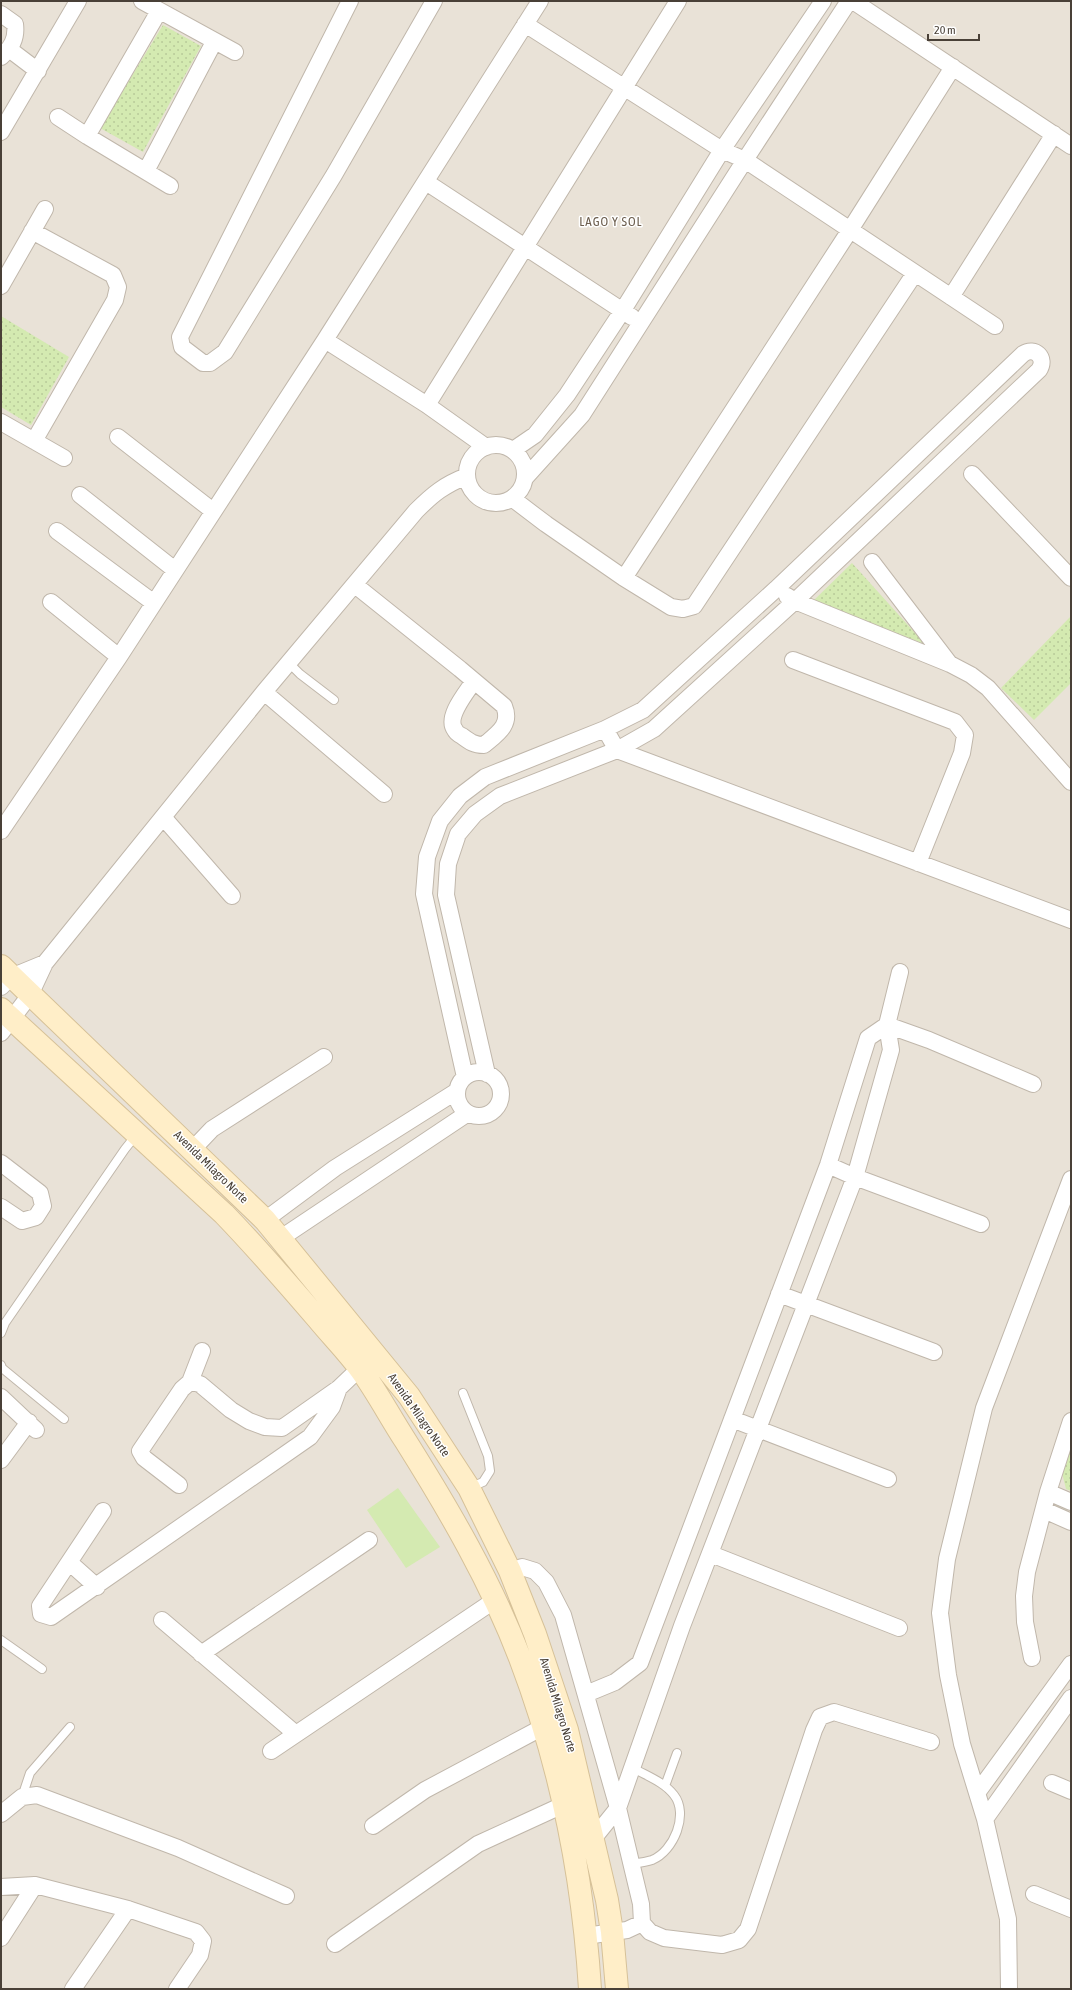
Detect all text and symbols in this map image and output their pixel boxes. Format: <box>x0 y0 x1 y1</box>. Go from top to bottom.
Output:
scale bar <box>928 16 979 42</box>
text: 20 m <box>934 23 956 37</box>
district label: LAGO Y SOL <box>579 214 643 229</box>
street label: Avenida Milagro Norte <box>171 1128 251 1206</box>
street label: Avenida Milagro Norte <box>385 1371 453 1459</box>
street label: Avenida Milagro Norte <box>537 1656 579 1754</box>

